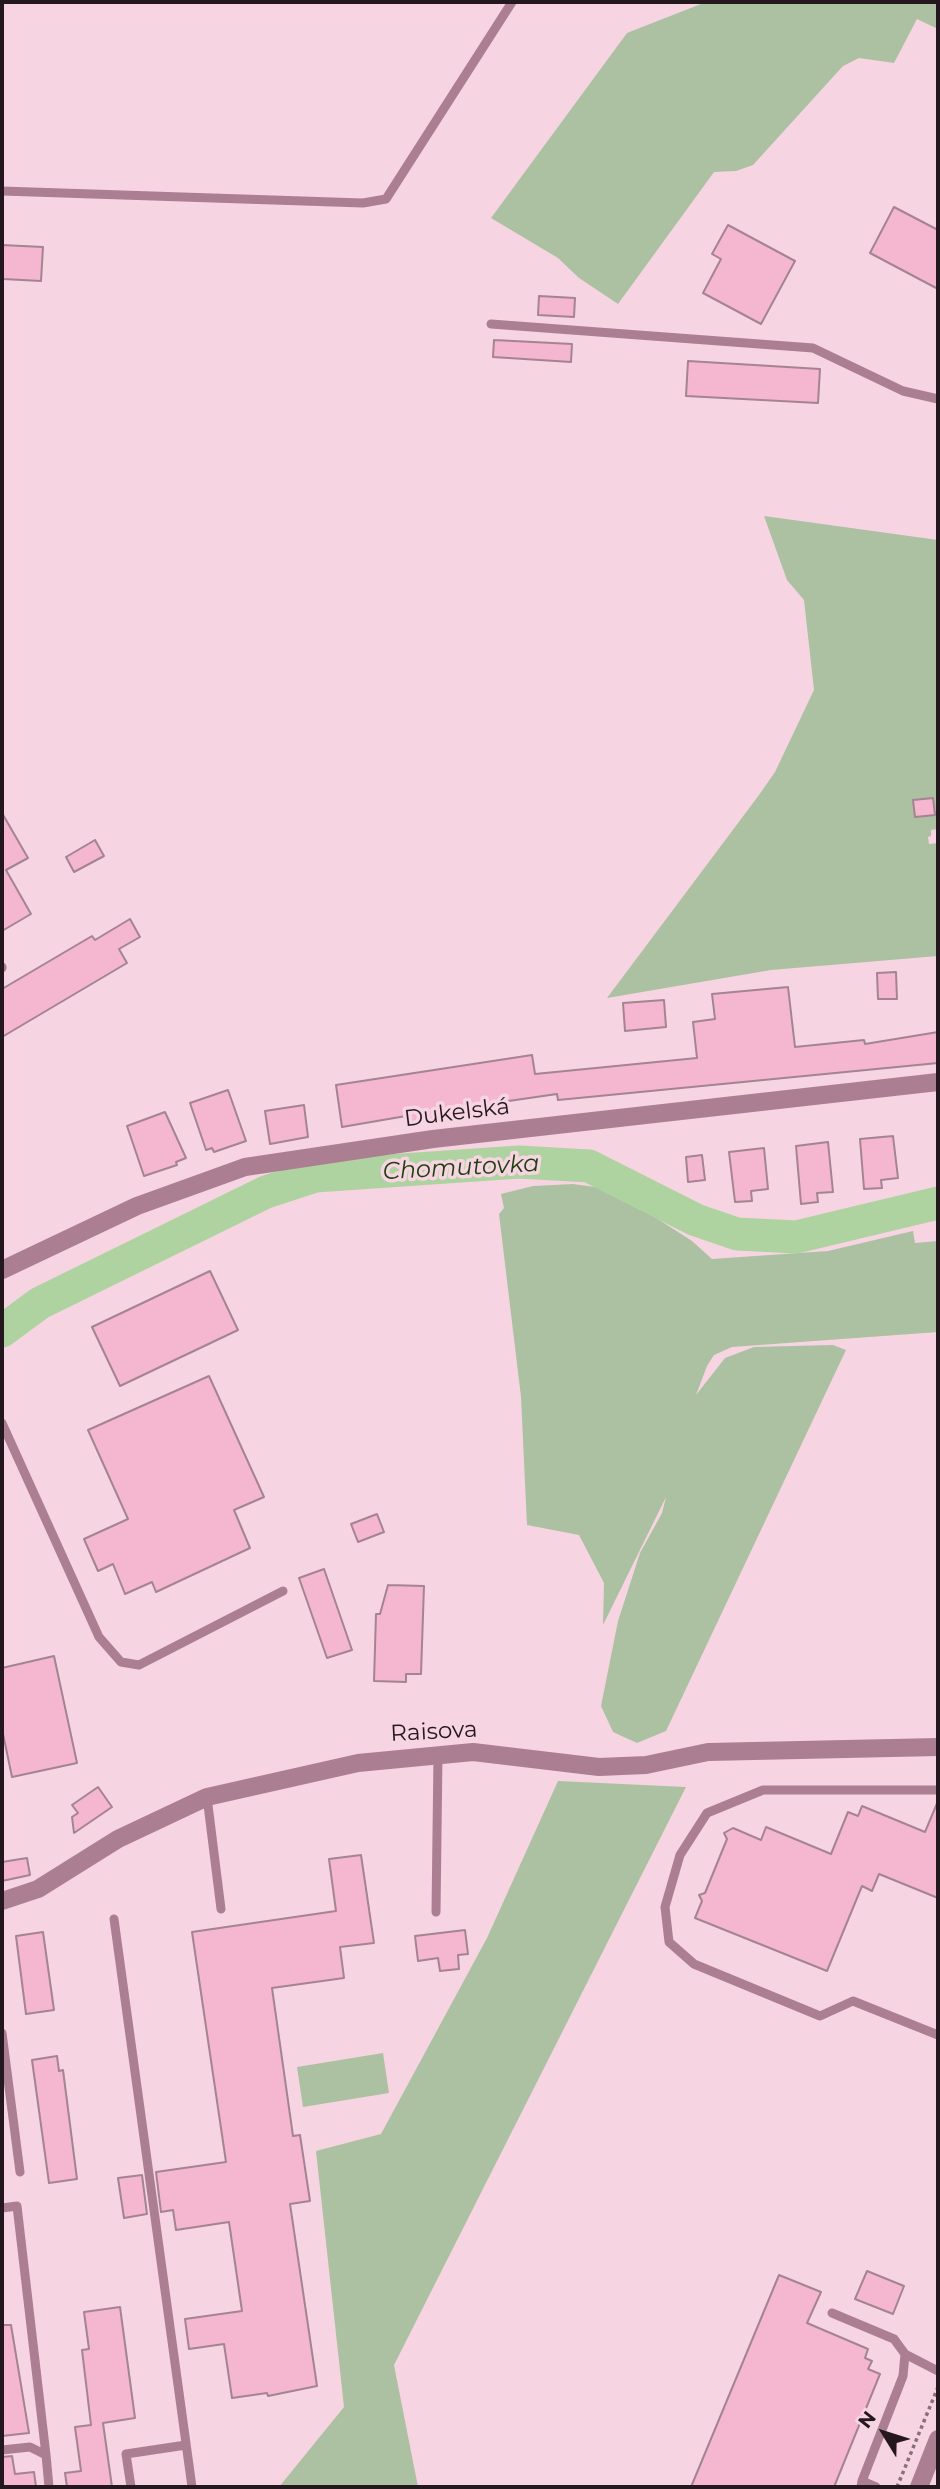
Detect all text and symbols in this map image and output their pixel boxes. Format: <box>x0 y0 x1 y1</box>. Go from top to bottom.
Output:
street label: Dukelská <box>403 1093 511 1133</box>
water label: Chomutovka <box>382 1150 540 1186</box>
street label: Raisova <box>390 1716 478 1748</box>
north arrow <box>849 2398 919 2468</box>
text: N <box>853 2407 881 2433</box>

